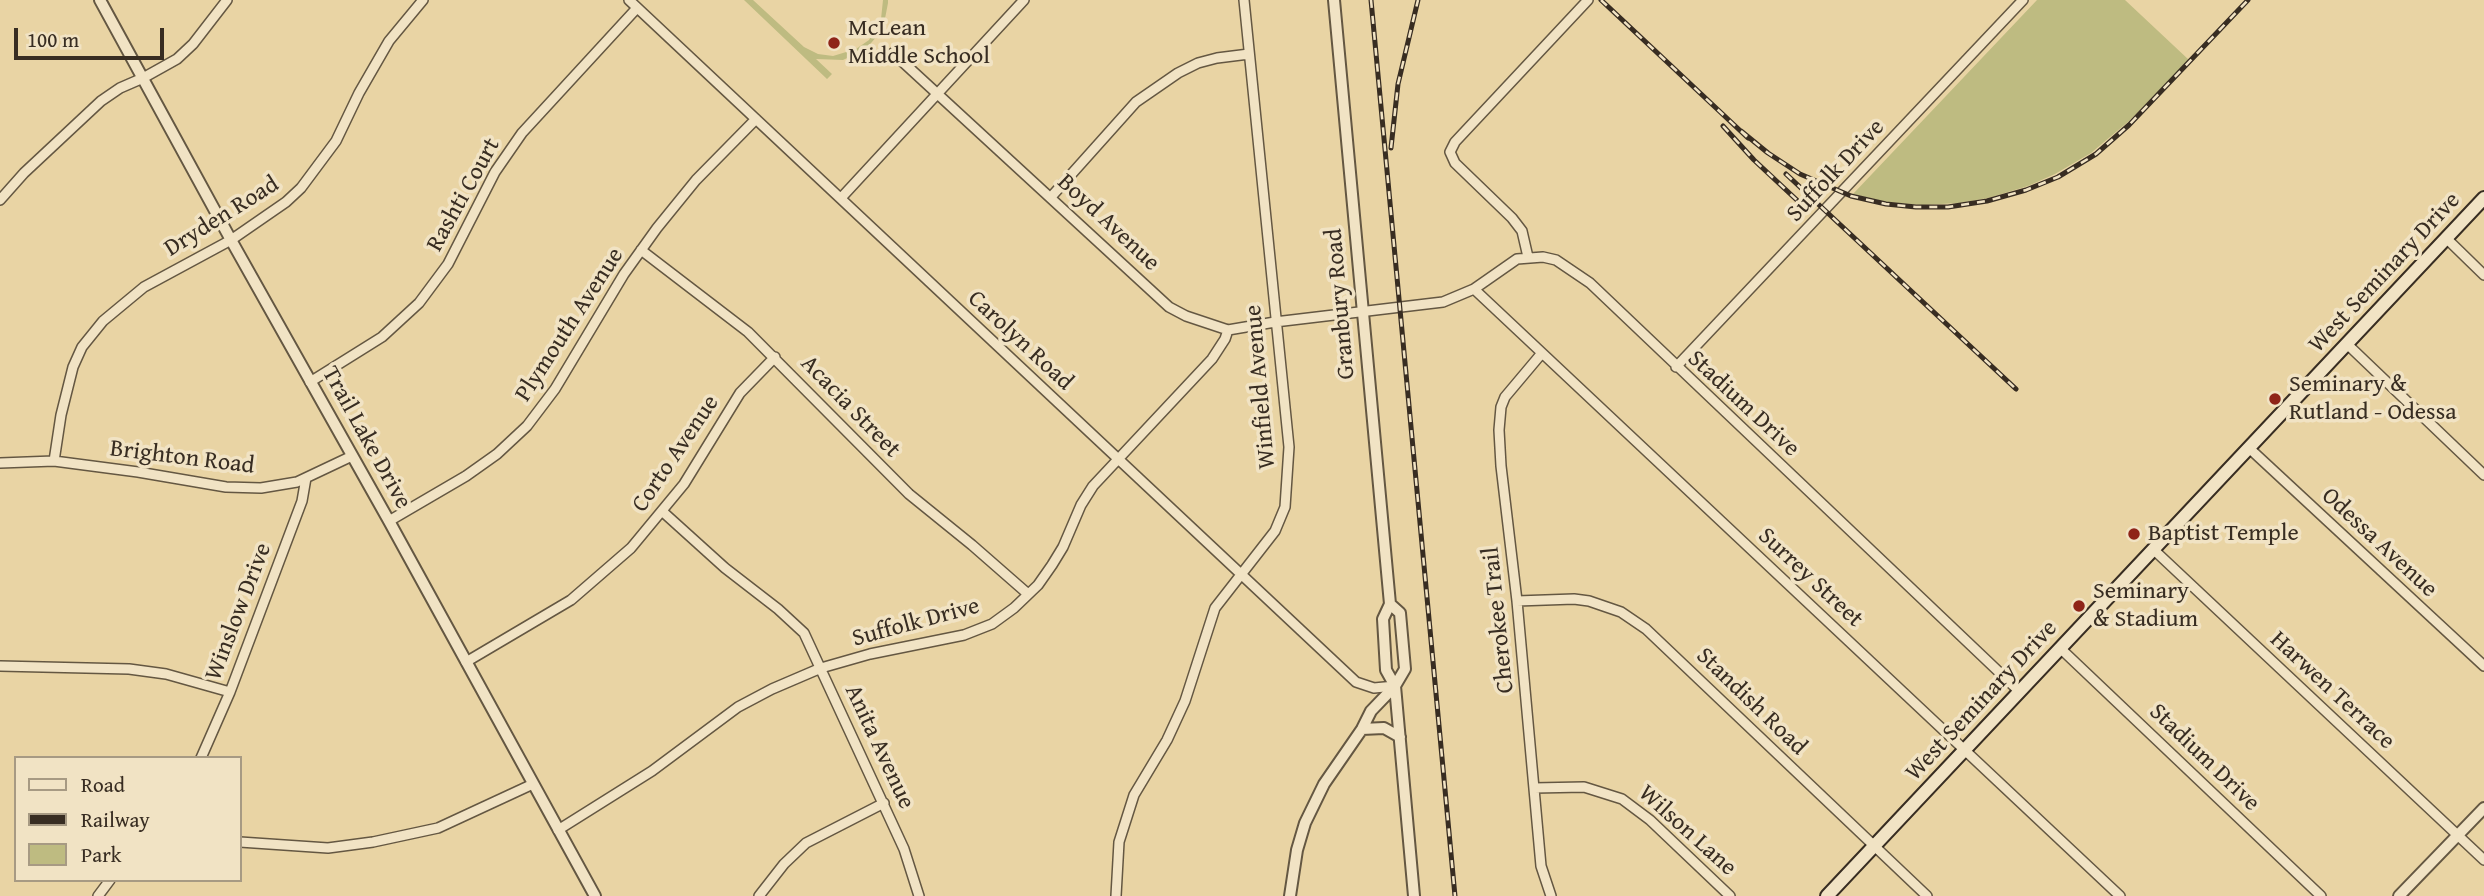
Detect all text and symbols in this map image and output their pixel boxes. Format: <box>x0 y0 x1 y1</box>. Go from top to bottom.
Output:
scale bar <box>18 14 168 58</box>
place label: McLean Middle School <box>848 15 990 71</box>
text: 100 m <box>27 24 79 55</box>
marker: McLean Middle School <box>826 35 842 51</box>
street label: Suffolk Drive <box>1781 113 1891 229</box>
street label: Rashti Court <box>421 133 507 257</box>
street label: Boyd Avenue <box>1051 168 1165 278</box>
street label: Dryden Road <box>159 170 285 264</box>
street label: West Seminary Drive <box>2303 187 2467 359</box>
street label: Granbury Road <box>1320 227 1362 381</box>
street label: Plymouth Avenue <box>510 243 630 407</box>
street label: Carolyn Road <box>961 285 1079 397</box>
street label: Winfield Avenue <box>1239 304 1283 470</box>
street label: Stadium Drive <box>1681 345 1805 463</box>
street label: Acacia Street <box>794 350 906 464</box>
street label: Trail Lake Drive <box>315 362 417 514</box>
place label: Seminary & Rutland - Odessa <box>2289 371 2456 427</box>
street label: Corto Avenue <box>626 390 726 518</box>
marker: Seminary & Rutland - Odessa <box>2267 391 2283 407</box>
street label: Brighton Road <box>108 435 256 481</box>
street label: Odessa Avenue <box>2315 482 2443 604</box>
place label: Baptist Temple <box>2148 520 2299 548</box>
street label: Surrey Street <box>1751 522 1869 634</box>
marker: Baptist Temple <box>2126 526 2142 542</box>
street label: Winslow Drive <box>200 539 278 685</box>
street label: Cherokee Trail <box>1477 545 1521 695</box>
place label: Seminary & Stadium <box>2093 578 2198 634</box>
street label: Suffolk Drive <box>849 592 983 654</box>
marker: Seminary & Stadium <box>2071 598 2087 614</box>
street label: West Seminary Drive <box>1900 615 2064 787</box>
street label: Harwen Terrace <box>2264 626 2400 756</box>
street label: Standish Road <box>1690 642 1812 762</box>
street label: Anita Avenue <box>838 680 920 814</box>
street label: Stadium Drive <box>2143 698 2265 818</box>
legend <box>14 756 242 882</box>
text: Road <box>81 769 125 800</box>
street label: Wilson Lane <box>1632 779 1742 883</box>
text: Railway <box>81 804 150 835</box>
text: Park <box>81 839 122 870</box>

